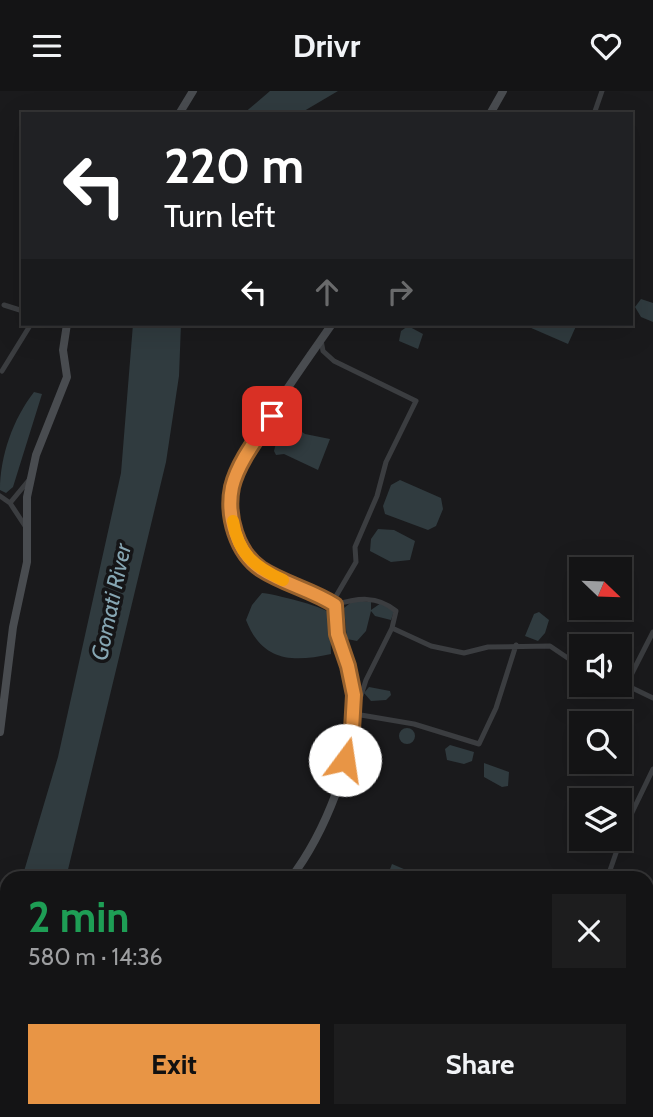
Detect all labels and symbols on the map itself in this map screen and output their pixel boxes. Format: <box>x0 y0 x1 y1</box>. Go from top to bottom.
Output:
pin <box>242 386 302 446</box>
water label: Gomati River <box>85 540 137 663</box>
north arrow <box>569 557 632 619</box>
position arrow <box>308 723 382 797</box>

